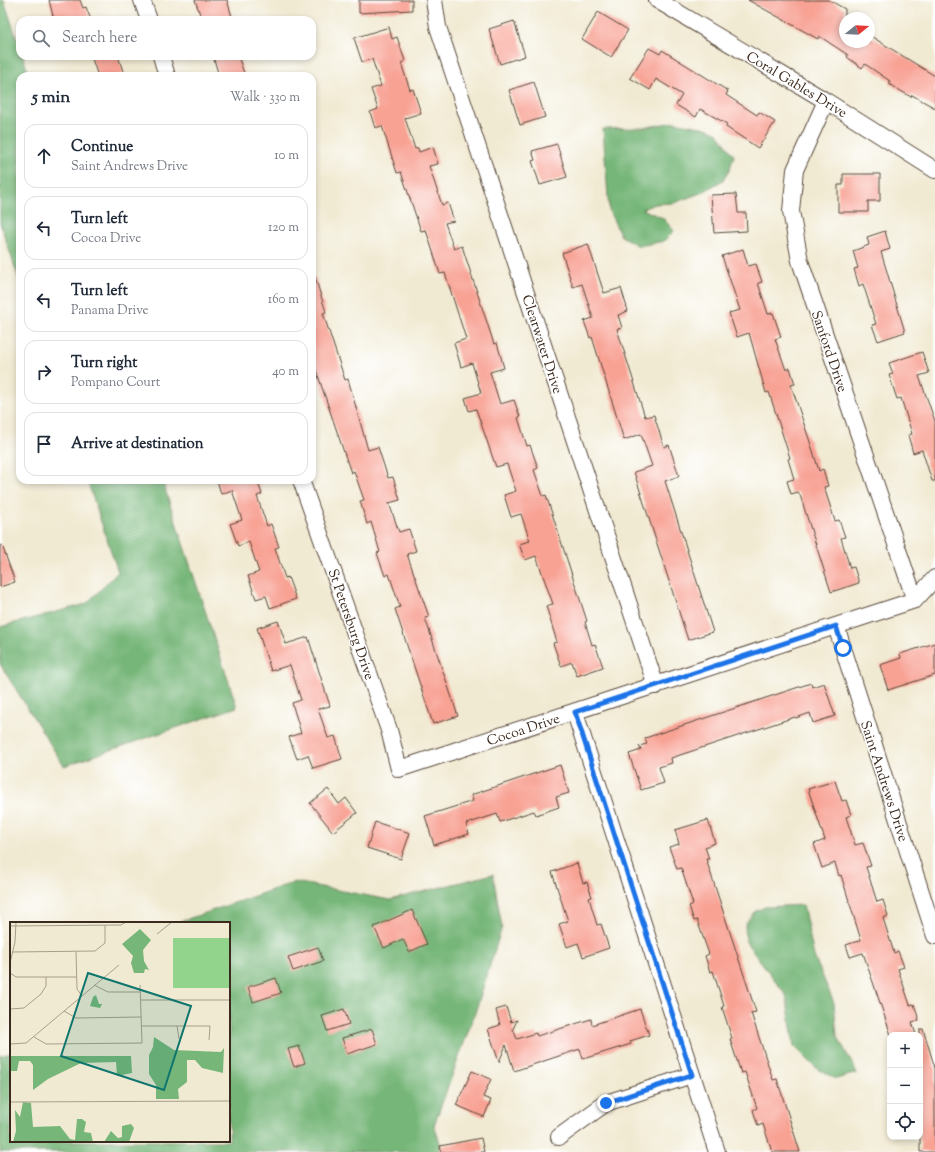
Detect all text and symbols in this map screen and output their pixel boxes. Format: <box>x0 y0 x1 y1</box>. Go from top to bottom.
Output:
north arrow <box>839 12 875 48</box>
search box <box>16 16 316 60</box>
icon: search <box>30 27 52 49</box>
text: Search here <box>62 28 137 49</box>
street label: Coral Gables Drive <box>742 48 850 124</box>
text: 5 min <box>32 86 70 110</box>
text: Walk · 330 m <box>230 89 300 107</box>
text: Continue <box>71 137 133 158</box>
icon: ahead <box>33 145 55 167</box>
text: 10 m <box>274 147 299 165</box>
text: Saint Andrews Drive <box>71 158 188 176</box>
text: Turn left <box>71 209 128 230</box>
icon: left <box>33 217 55 239</box>
text: 120 m <box>268 219 299 237</box>
text: Cocoa Drive <box>71 230 141 248</box>
text: Turn left <box>71 281 128 302</box>
icon: left <box>33 289 55 311</box>
text: 160 m <box>268 291 299 309</box>
street label: Clearwater Drive <box>516 292 567 397</box>
text: Panama Drive <box>71 302 149 320</box>
street label: Sanford Drive <box>805 308 851 395</box>
text: Turn right <box>71 353 137 374</box>
icon: right <box>33 361 55 383</box>
text: 40 m <box>272 363 299 381</box>
text: Pompano Court <box>71 374 160 392</box>
icon: arrive <box>33 433 55 455</box>
text: Arrive at destination <box>71 434 204 455</box>
street label: St Petersburg Drive <box>322 566 378 683</box>
route start <box>834 639 852 657</box>
street label: Cocoa Drive <box>485 710 563 752</box>
street label: Saint Andrews Drive <box>854 719 912 845</box>
inset map <box>10 922 230 1142</box>
map controls <box>887 1032 923 1140</box>
button: + <box>887 1032 923 1068</box>
button: − <box>887 1068 923 1104</box>
route end <box>597 1094 615 1112</box>
button: locate <box>887 1104 923 1140</box>

